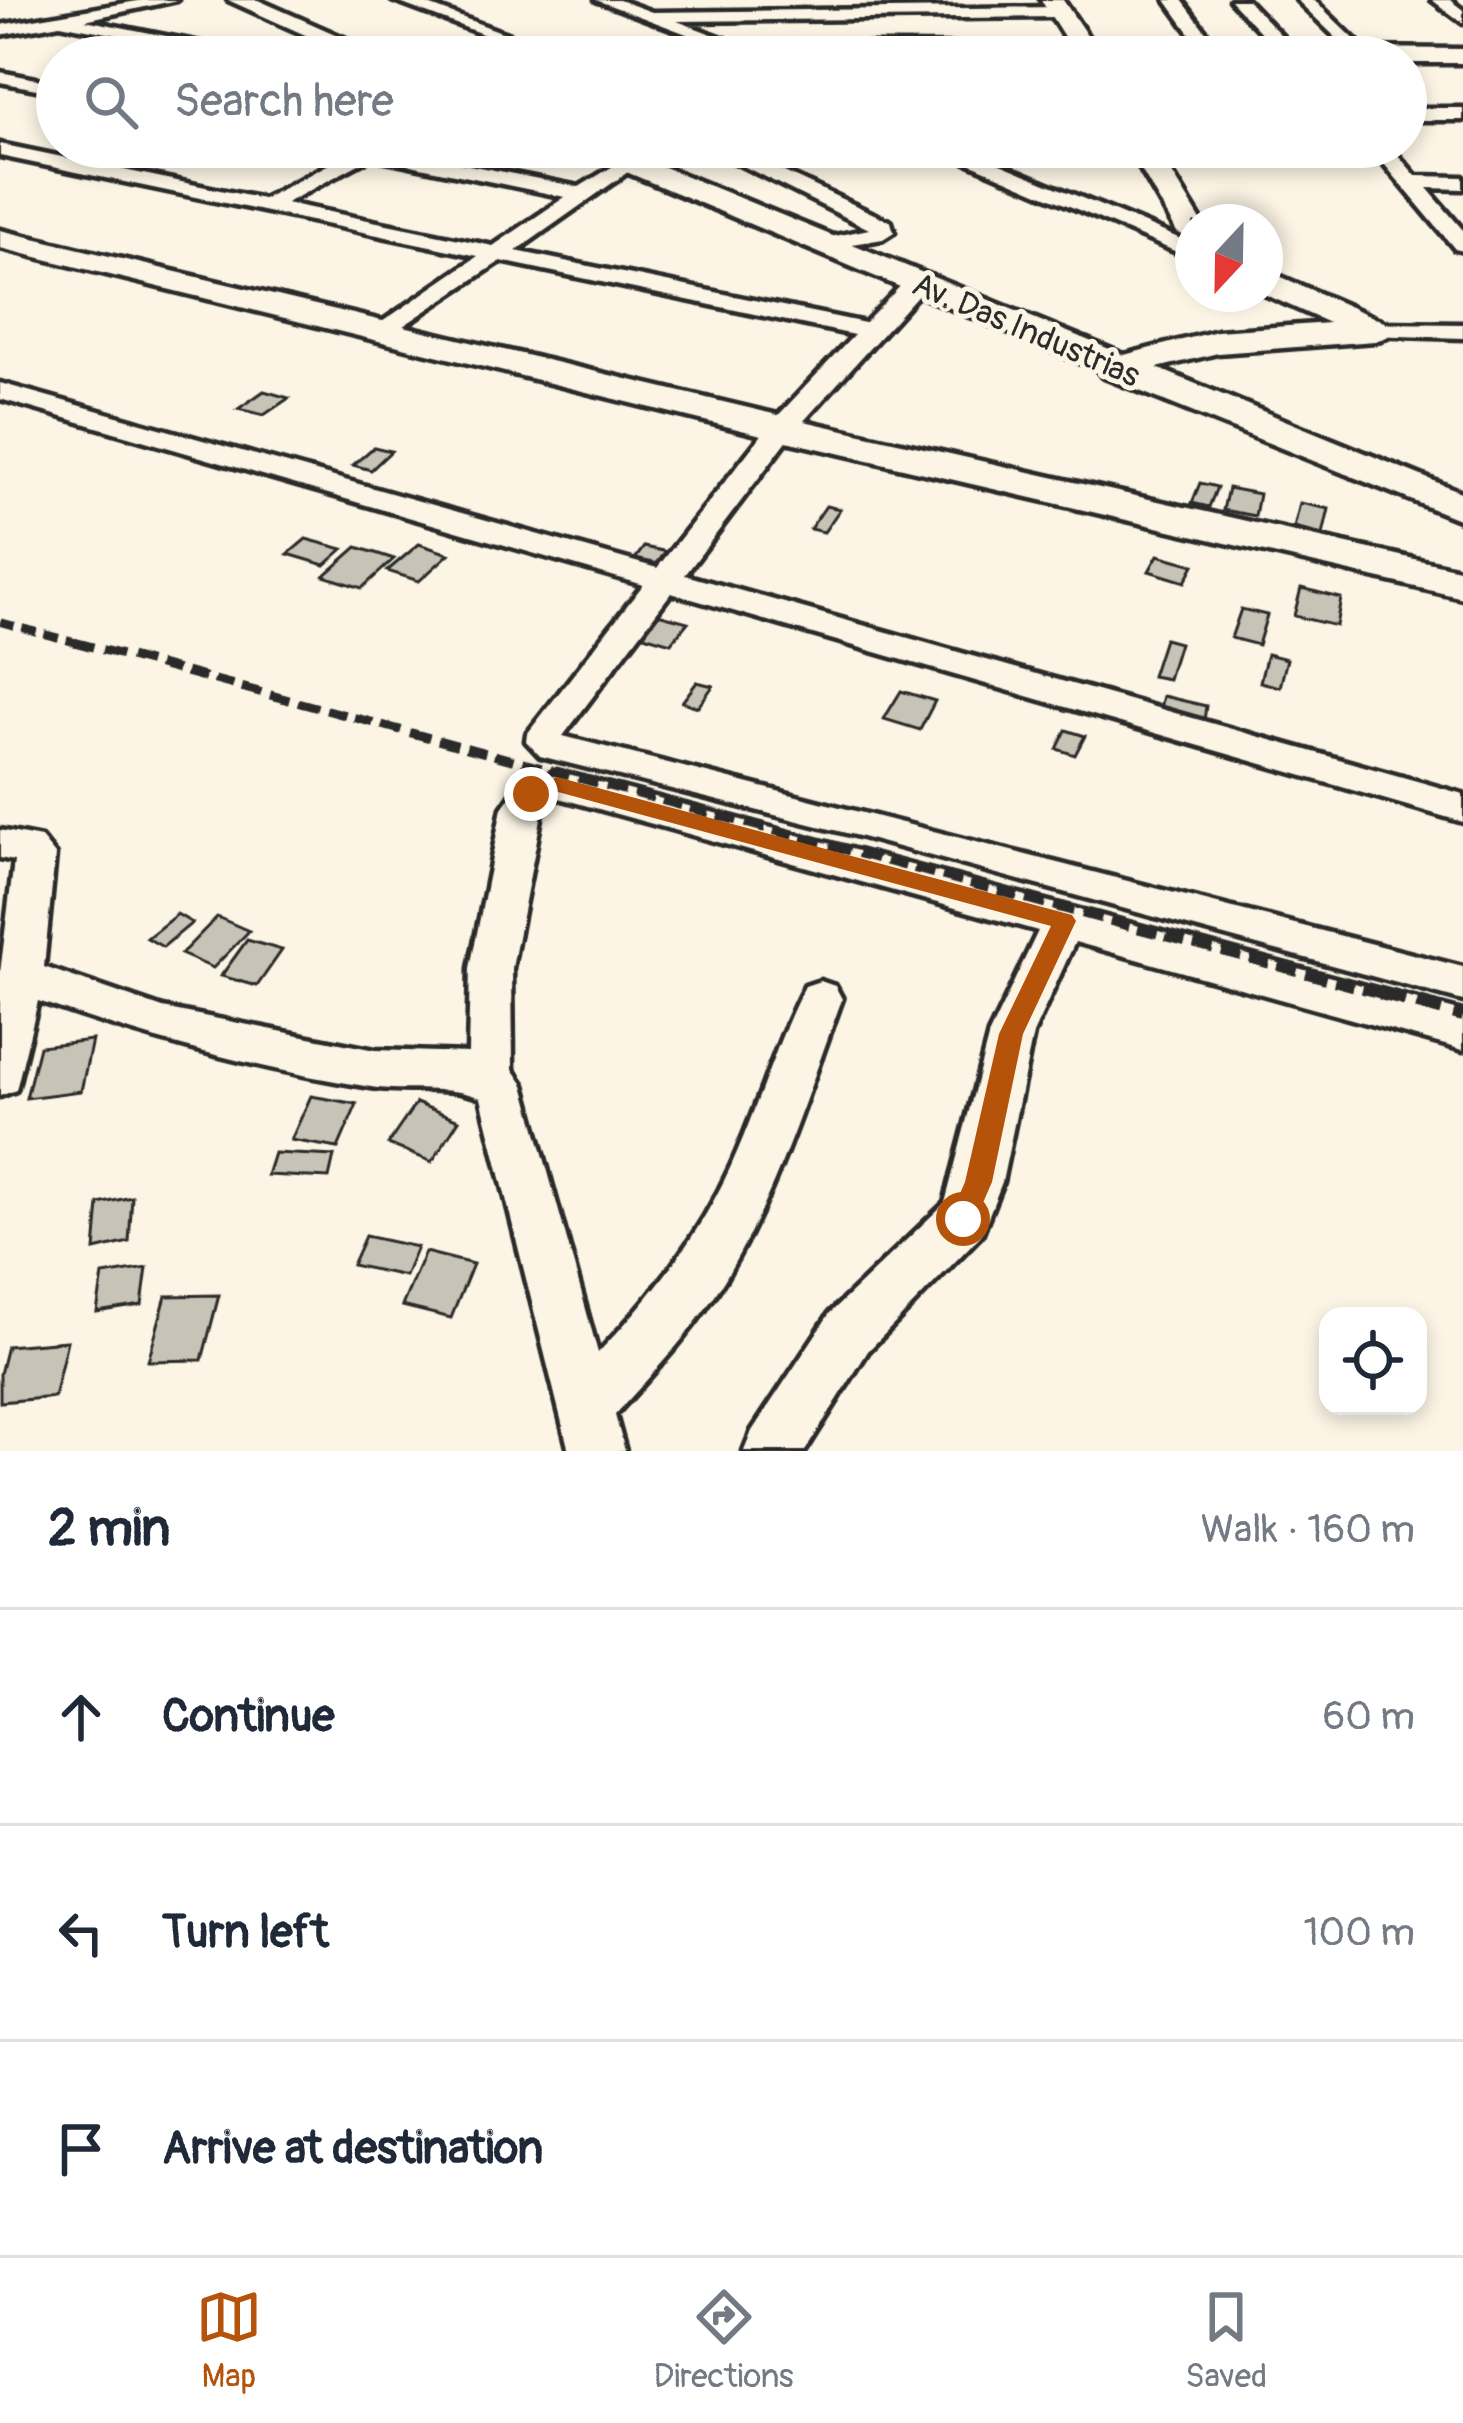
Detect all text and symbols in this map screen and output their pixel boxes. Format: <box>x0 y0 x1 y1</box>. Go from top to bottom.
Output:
search box <box>36 36 1427 168</box>
icon: search <box>78 69 144 135</box>
text: Search here <box>174 74 394 130</box>
north arrow <box>1175 204 1283 312</box>
street label: Av. Das Industrias <box>906 264 1146 396</box>
route end <box>504 767 558 821</box>
route start <box>936 1192 990 1246</box>
map controls <box>1319 1307 1427 1415</box>
button: locate <box>1319 1307 1427 1415</box>
text: 2 min <box>48 1497 170 1561</box>
text: Walk · 160 m <box>1201 1505 1415 1554</box>
icon: ahead <box>48 1684 114 1750</box>
text: Continue <box>162 1689 335 1745</box>
text: 60 m <box>1323 1692 1415 1741</box>
icon: left <box>48 1900 114 1966</box>
text: Turn left <box>162 1905 329 1961</box>
text: 100 m <box>1303 1908 1415 1957</box>
icon: arrive <box>48 2116 114 2182</box>
text: Arrive at destination <box>162 2121 543 2177</box>
tab: Map <box>196 2284 262 2397</box>
tab: Directions <box>654 2284 794 2397</box>
tab: Saved <box>1185 2284 1267 2397</box>

